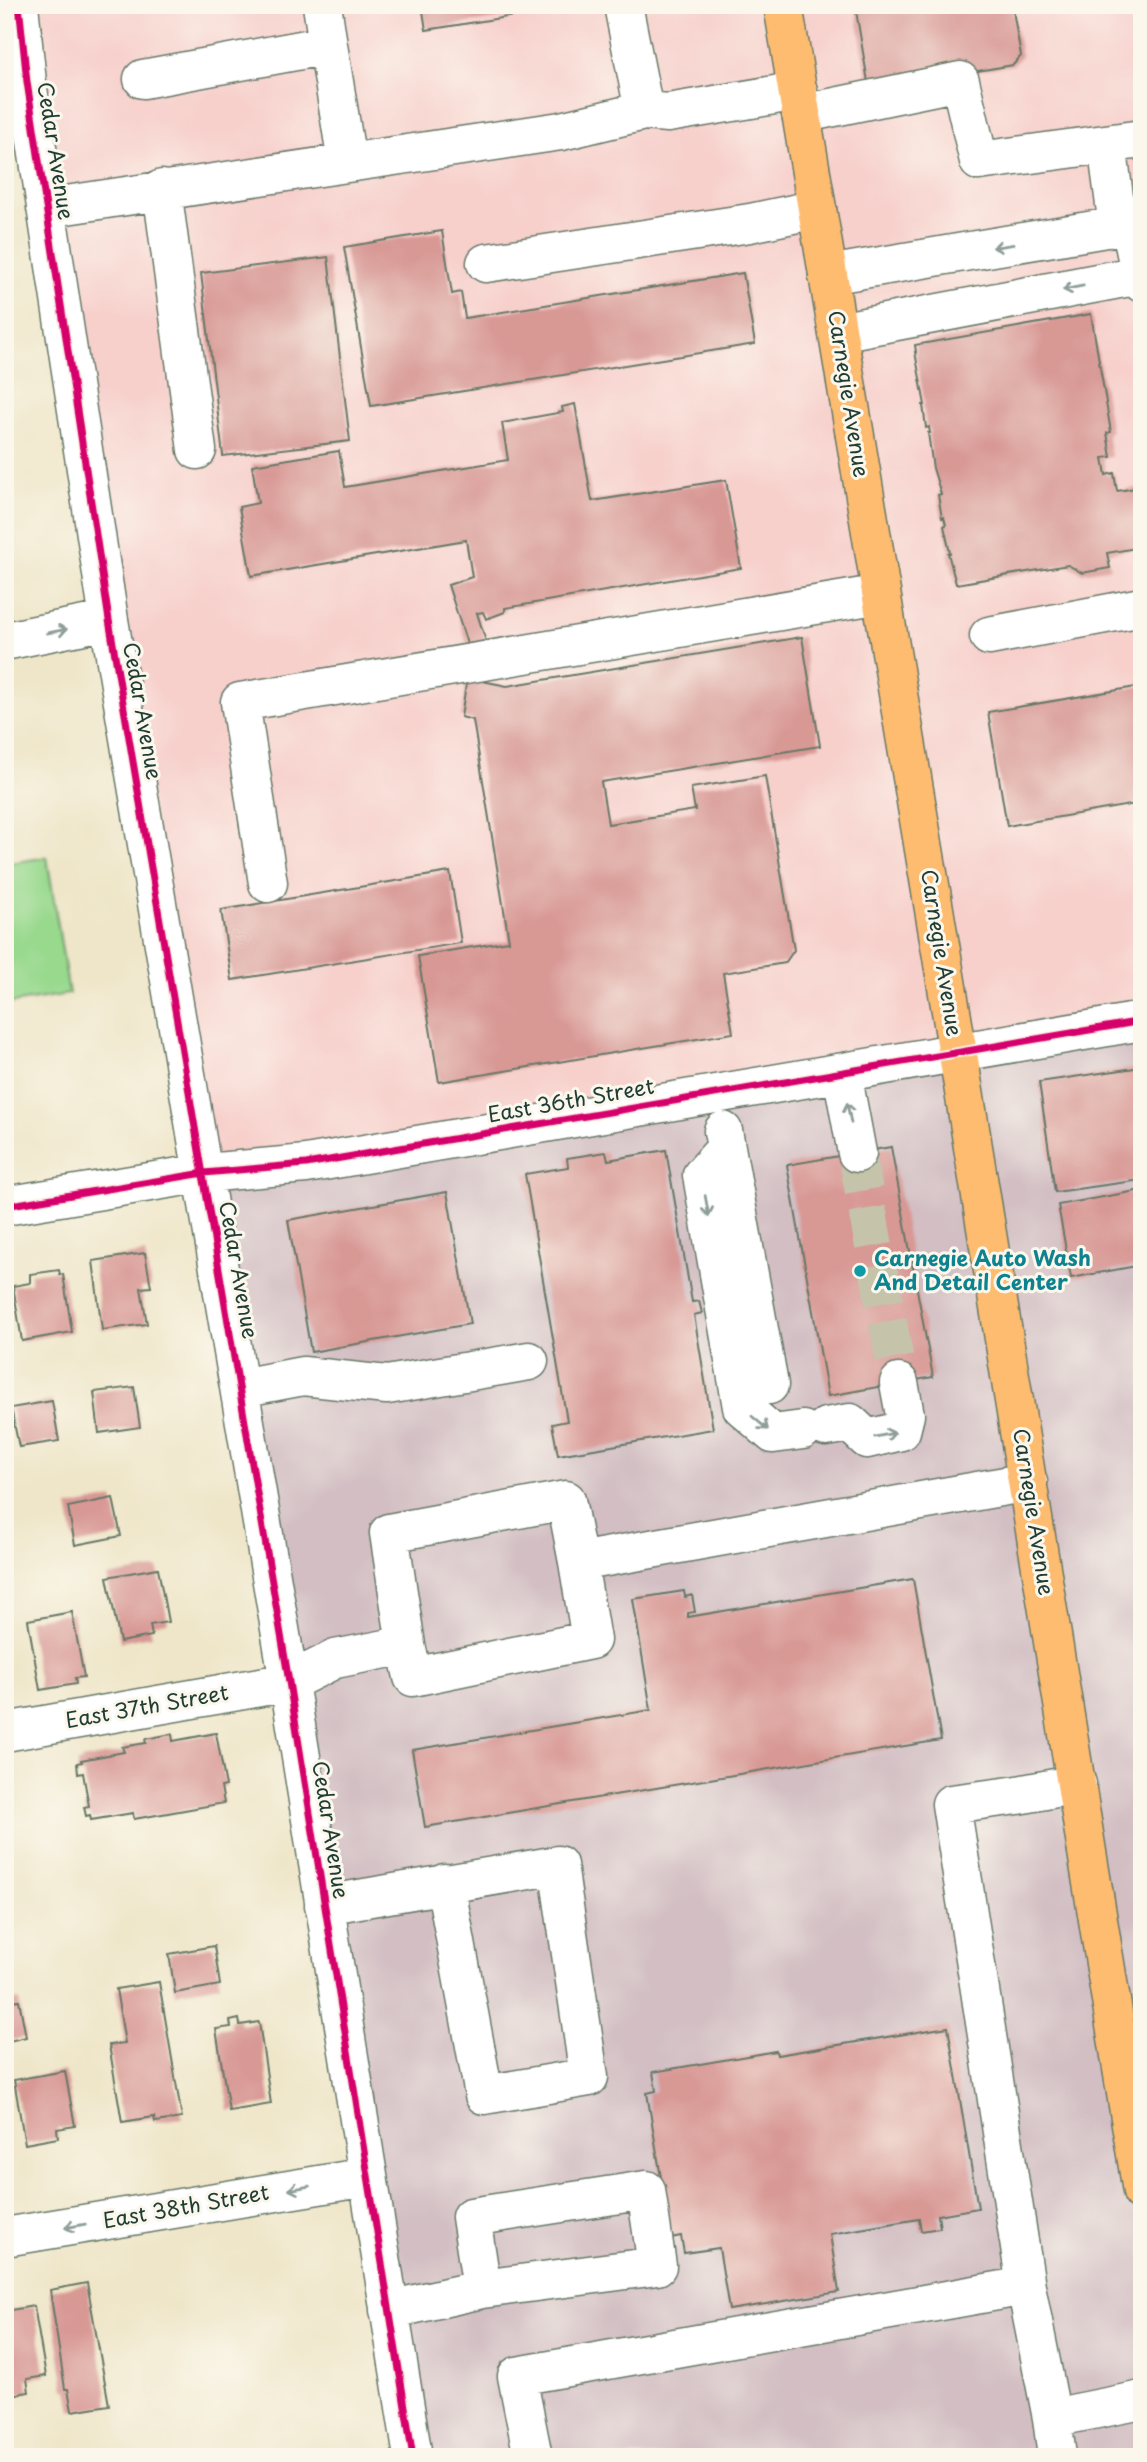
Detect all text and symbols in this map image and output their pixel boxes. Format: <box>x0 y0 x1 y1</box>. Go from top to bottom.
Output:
street label: Cedar Avenue <box>30 79 84 222</box>
one-way arrow <box>992 240 1015 253</box>
one-way arrow <box>1062 282 1085 295</box>
street label: Carnegie Avenue <box>821 308 879 479</box>
one-way arrow <box>45 623 68 637</box>
street label: Cedar Avenue <box>116 639 172 782</box>
street label: Carnegie Avenue <box>914 867 972 1038</box>
street label: East 36th Street <box>485 1069 656 1129</box>
one-way arrow <box>842 1102 856 1125</box>
one-way arrow <box>701 1194 714 1217</box>
street label: Cedar Avenue <box>212 1198 268 1341</box>
place label: Carnegie Auto Wash And Detail Center <box>874 1241 1091 1297</box>
marker: Carnegie Auto Wash And Detail Center <box>852 1263 868 1279</box>
one-way arrow <box>751 1415 769 1431</box>
street label: Carnegie Avenue <box>1006 1426 1064 1597</box>
one-way arrow <box>873 1428 896 1441</box>
street label: East 37th Street <box>63 1675 231 1735</box>
street label: Cedar Avenue <box>305 1758 359 1901</box>
street label: East 38th Street <box>100 2175 271 2235</box>
one-way arrow <box>288 2182 311 2195</box>
one-way arrow <box>64 2220 87 2233</box>

